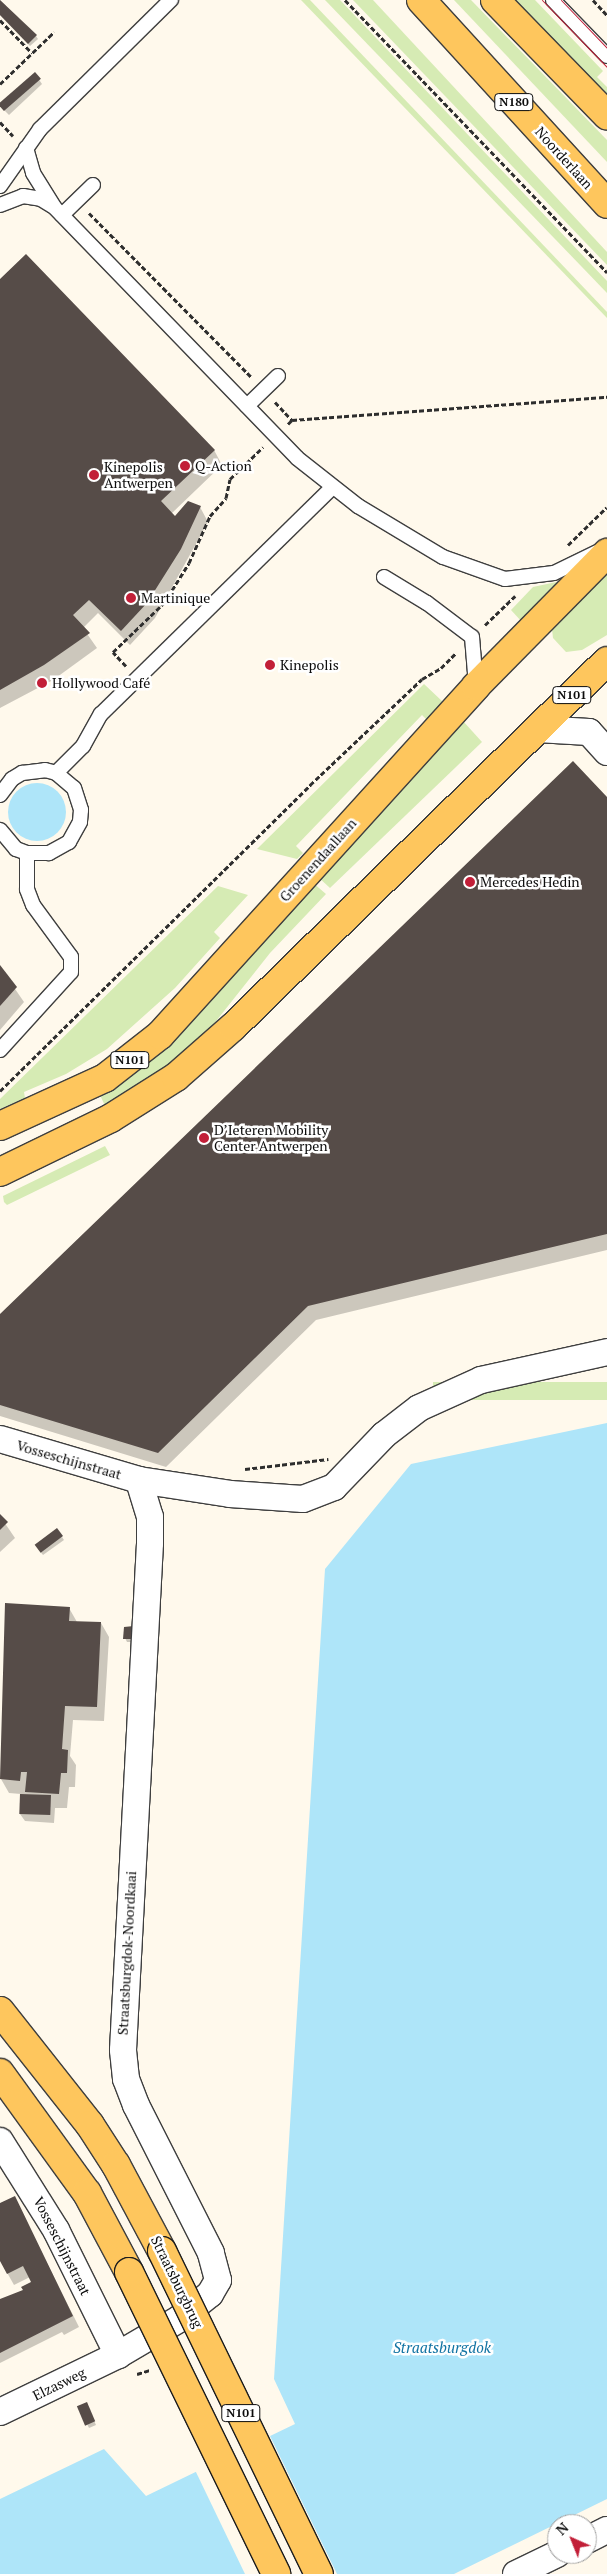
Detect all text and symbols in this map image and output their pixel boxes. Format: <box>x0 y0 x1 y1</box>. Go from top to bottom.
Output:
road number: N180 <box>494 92 534 111</box>
street label: Noorderlaan <box>532 123 596 193</box>
place label: Q-Action <box>195 458 252 474</box>
place label: Kinepolis Antwerpen <box>104 459 173 492</box>
marker: Q-Action <box>179 460 191 472</box>
marker: Kinepolis Antwerpen <box>88 469 100 481</box>
place label: Martinique <box>141 590 210 606</box>
marker: Martinique <box>125 592 137 604</box>
place label: Kinepolis <box>280 657 339 673</box>
marker: Kinepolis <box>264 659 276 671</box>
place label: Hollywood Café <box>52 675 150 691</box>
marker: Hollywood Café <box>36 677 48 689</box>
road number: N101 <box>552 686 592 704</box>
street label: Groenendaallaan <box>276 815 360 905</box>
place label: Mercedes Hedin <box>480 874 580 890</box>
marker: Mercedes Hedin <box>464 876 476 888</box>
road number: N101 <box>110 1050 150 1070</box>
place label: D’Ieteren Mobility Center Antwerpen <box>214 1122 328 1154</box>
marker: D’Ieteren Mobility Center Antwerpen <box>198 1132 210 1144</box>
street label: Vosseschijnstraat <box>15 1437 123 1483</box>
street label: Straatsburgdok-Noordkaai <box>114 1870 140 2036</box>
street label: Vosseschijnstraat <box>30 2194 94 2298</box>
street label: Straatsburgbrug <box>147 2233 207 2331</box>
water label: Straatsburgdok <box>393 2339 491 2357</box>
street label: Elzasweg <box>30 2364 88 2404</box>
road number: N101 <box>221 2404 261 2422</box>
north arrow <box>547 2514 597 2564</box>
text: N <box>552 2518 572 2539</box>

